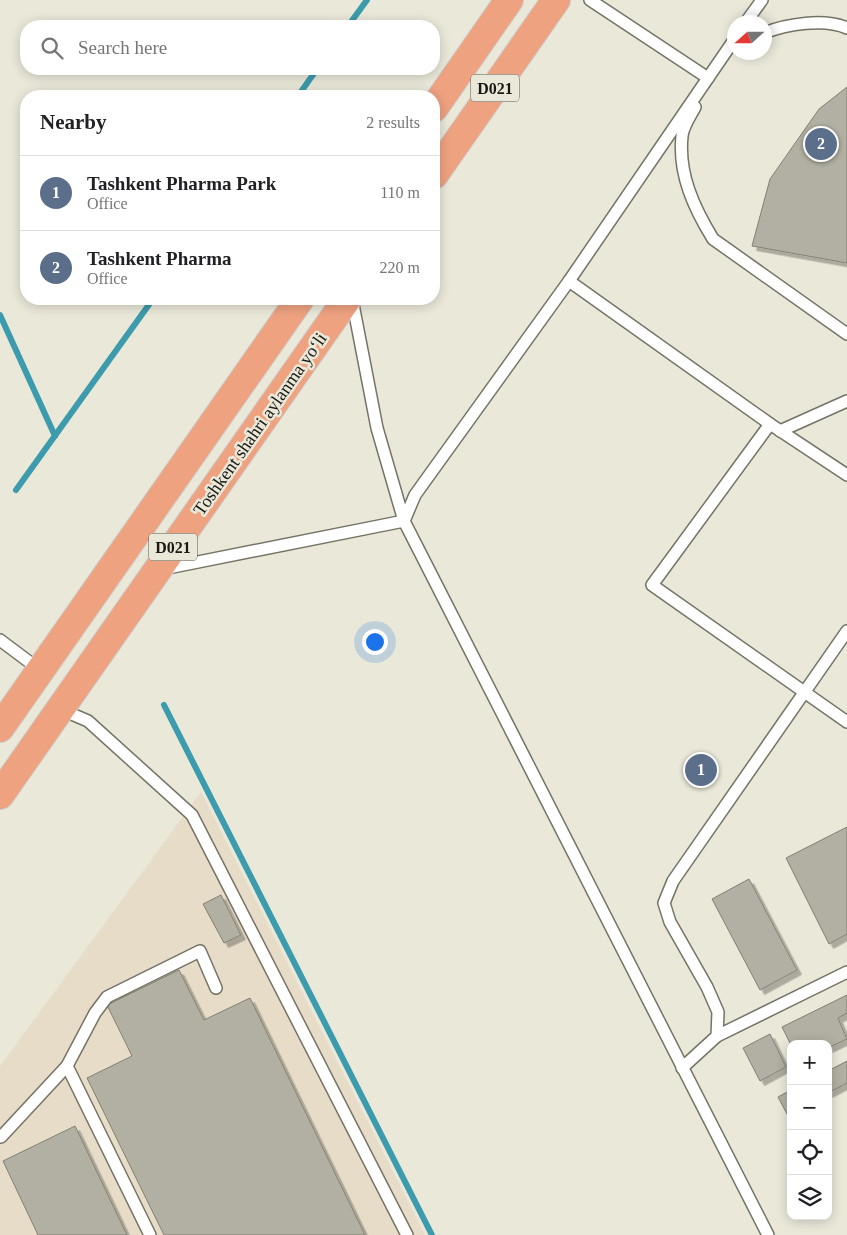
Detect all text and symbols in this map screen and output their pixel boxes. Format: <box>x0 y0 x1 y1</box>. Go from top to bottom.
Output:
north arrow <box>727 15 772 60</box>
search box <box>20 20 440 75</box>
icon: search <box>38 34 66 62</box>
text: Search here <box>78 37 167 58</box>
road number: D021 <box>471 75 519 102</box>
text: Nearby <box>40 110 107 134</box>
text: 2 results <box>366 114 420 131</box>
pin: 2 <box>805 125 837 163</box>
text: Tashkent Pharma Park <box>87 173 276 194</box>
text: 1 <box>52 184 60 201</box>
text: 110 m <box>380 184 420 201</box>
text: Office <box>87 195 128 212</box>
text: Tashkent Pharma <box>87 248 231 269</box>
text: 2 <box>52 259 60 276</box>
text: 220 m <box>380 259 420 276</box>
text: Office <box>87 270 128 287</box>
street label: Toshkent shahri aylanma yoʻli <box>189 329 331 519</box>
road number: D021 <box>149 534 197 560</box>
your location <box>362 629 388 655</box>
pin: 1 <box>685 751 717 789</box>
map controls <box>787 1040 832 1220</box>
button: + <box>787 1040 832 1085</box>
button: − <box>787 1085 832 1130</box>
button: locate <box>787 1130 832 1175</box>
button: layers <box>787 1175 832 1220</box>

